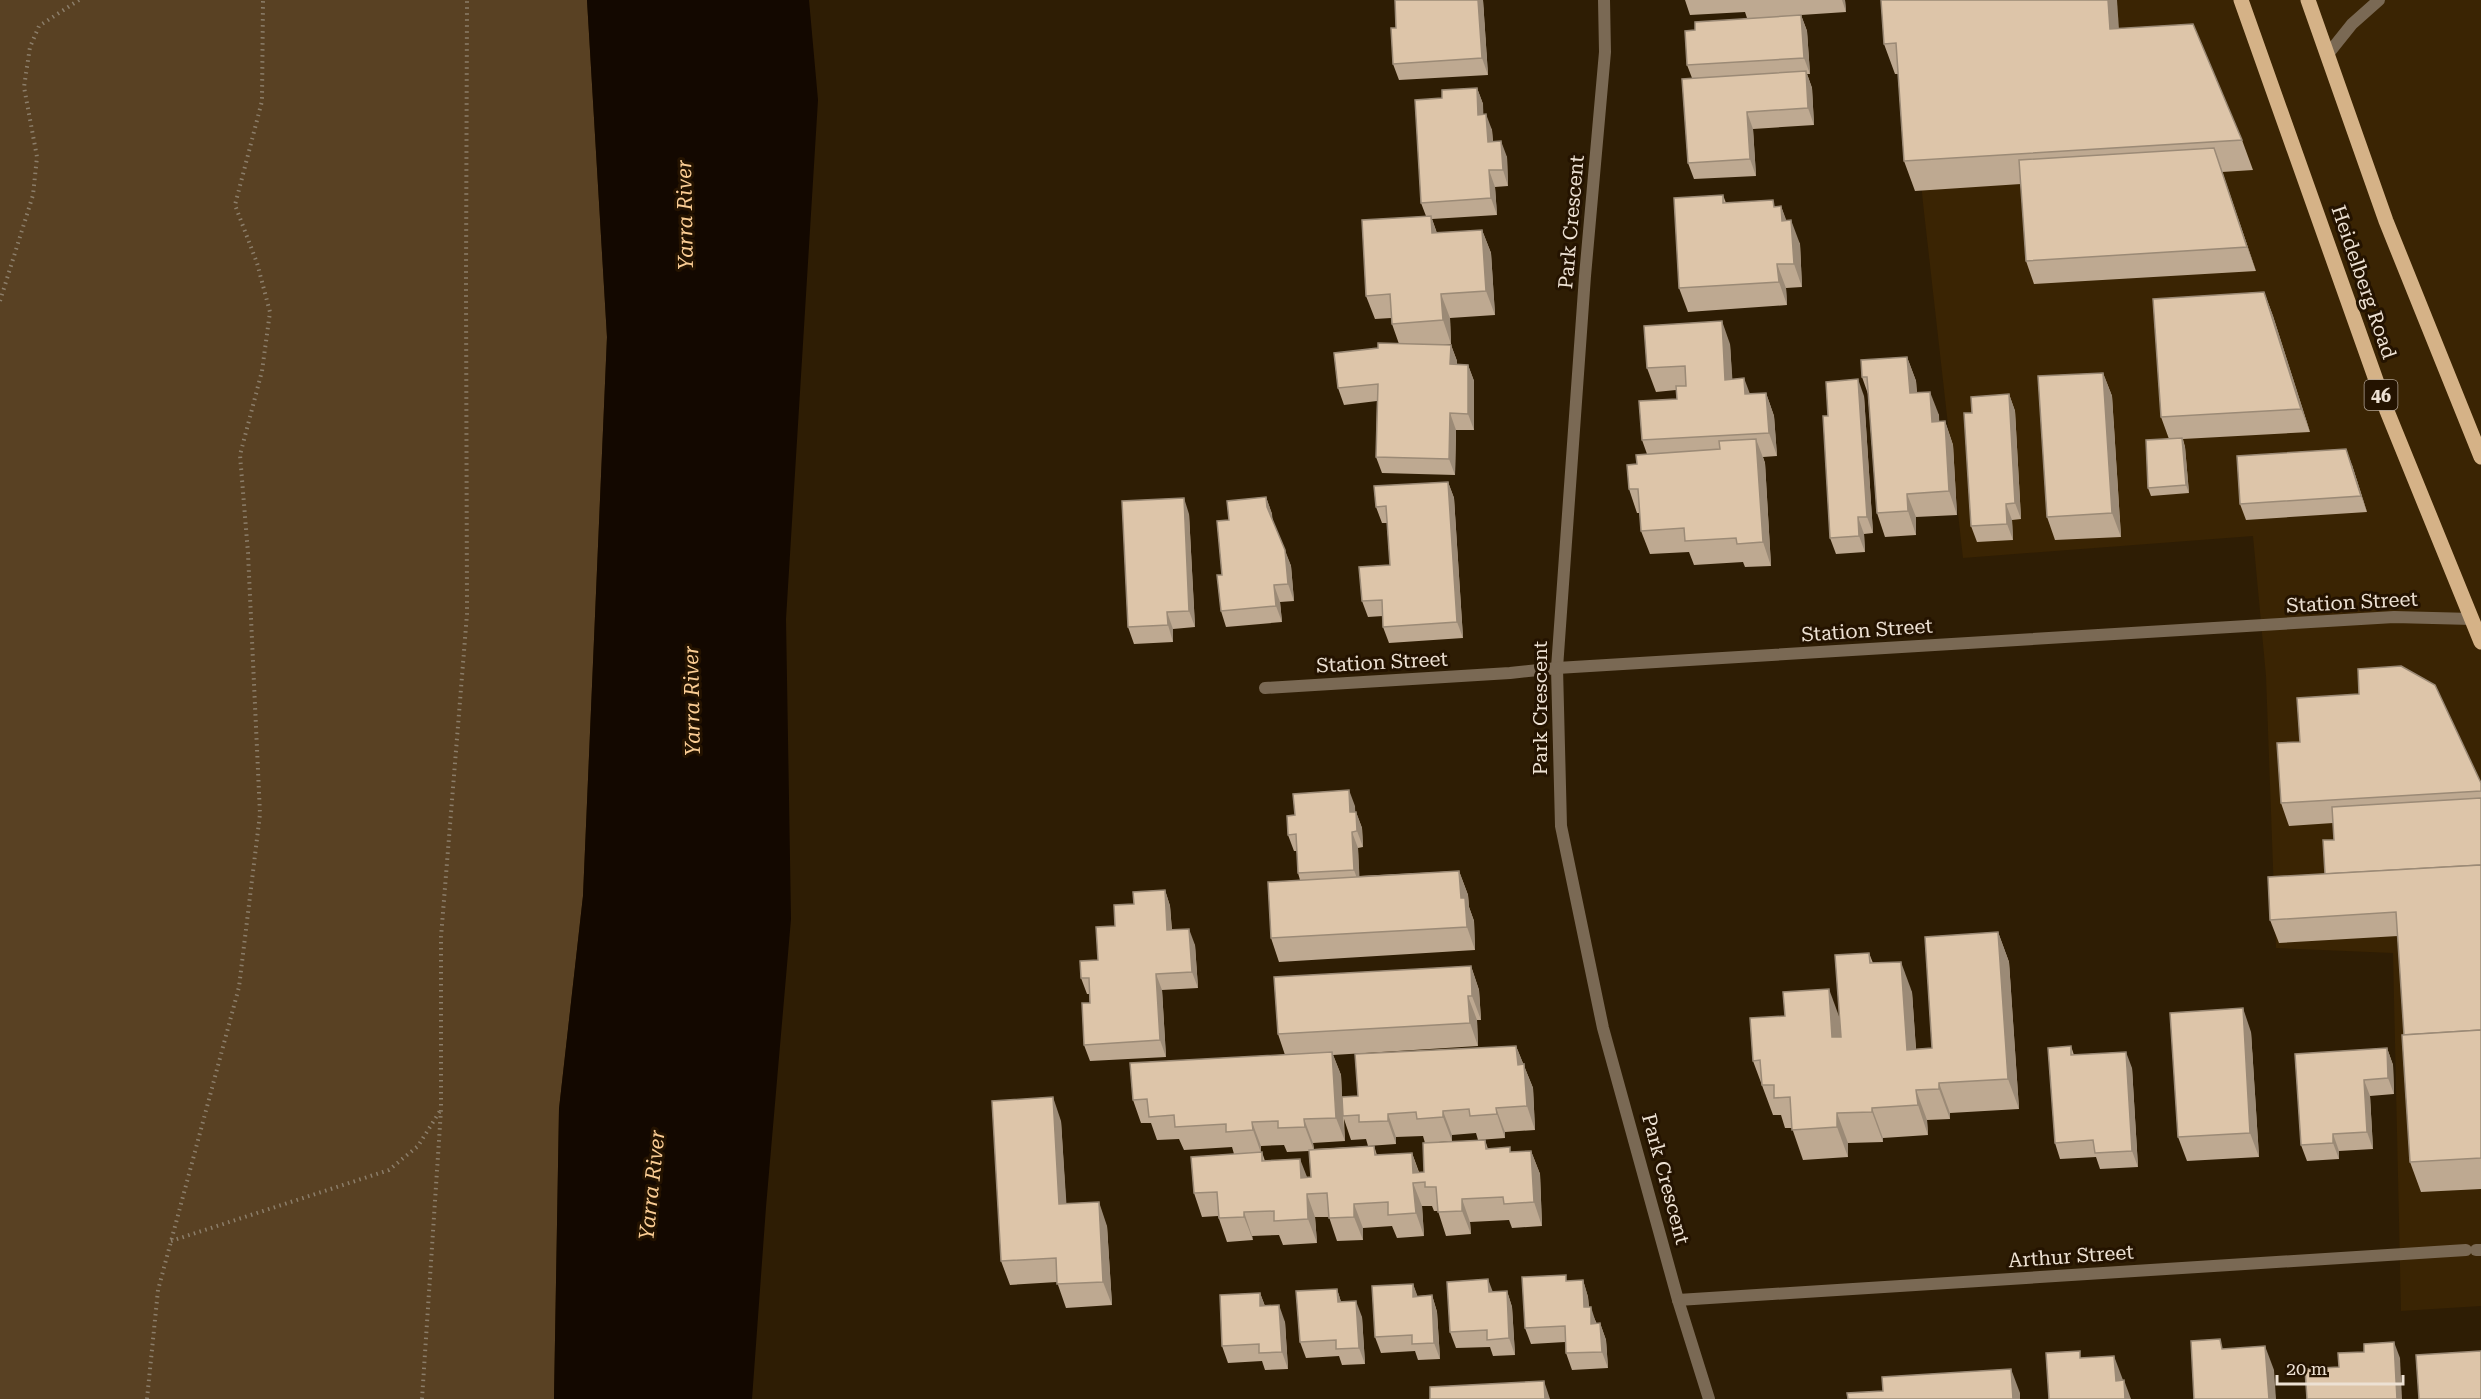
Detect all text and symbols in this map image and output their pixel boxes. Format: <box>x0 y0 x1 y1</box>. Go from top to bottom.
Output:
street label: Park Crescent <box>1553 153 1589 290</box>
water label: Yarra River <box>672 159 698 271</box>
street label: Heidelberg Road <box>2326 202 2402 362</box>
road number: 46 <box>2364 380 2398 410</box>
street label: Station Street <box>2286 587 2419 617</box>
street label: Station Street <box>1800 613 1934 647</box>
street label: Park Crescent <box>1528 640 1552 775</box>
water label: Yarra River <box>679 645 705 757</box>
street label: Station Street <box>1316 647 1449 677</box>
street label: Park Crescent <box>1637 1111 1695 1248</box>
water label: Yarra River <box>634 1128 670 1241</box>
street label: Arthur Street <box>2007 1240 2135 1272</box>
scale bar <box>2277 1348 2403 1386</box>
text: 20 m <box>2286 1358 2327 1379</box>

